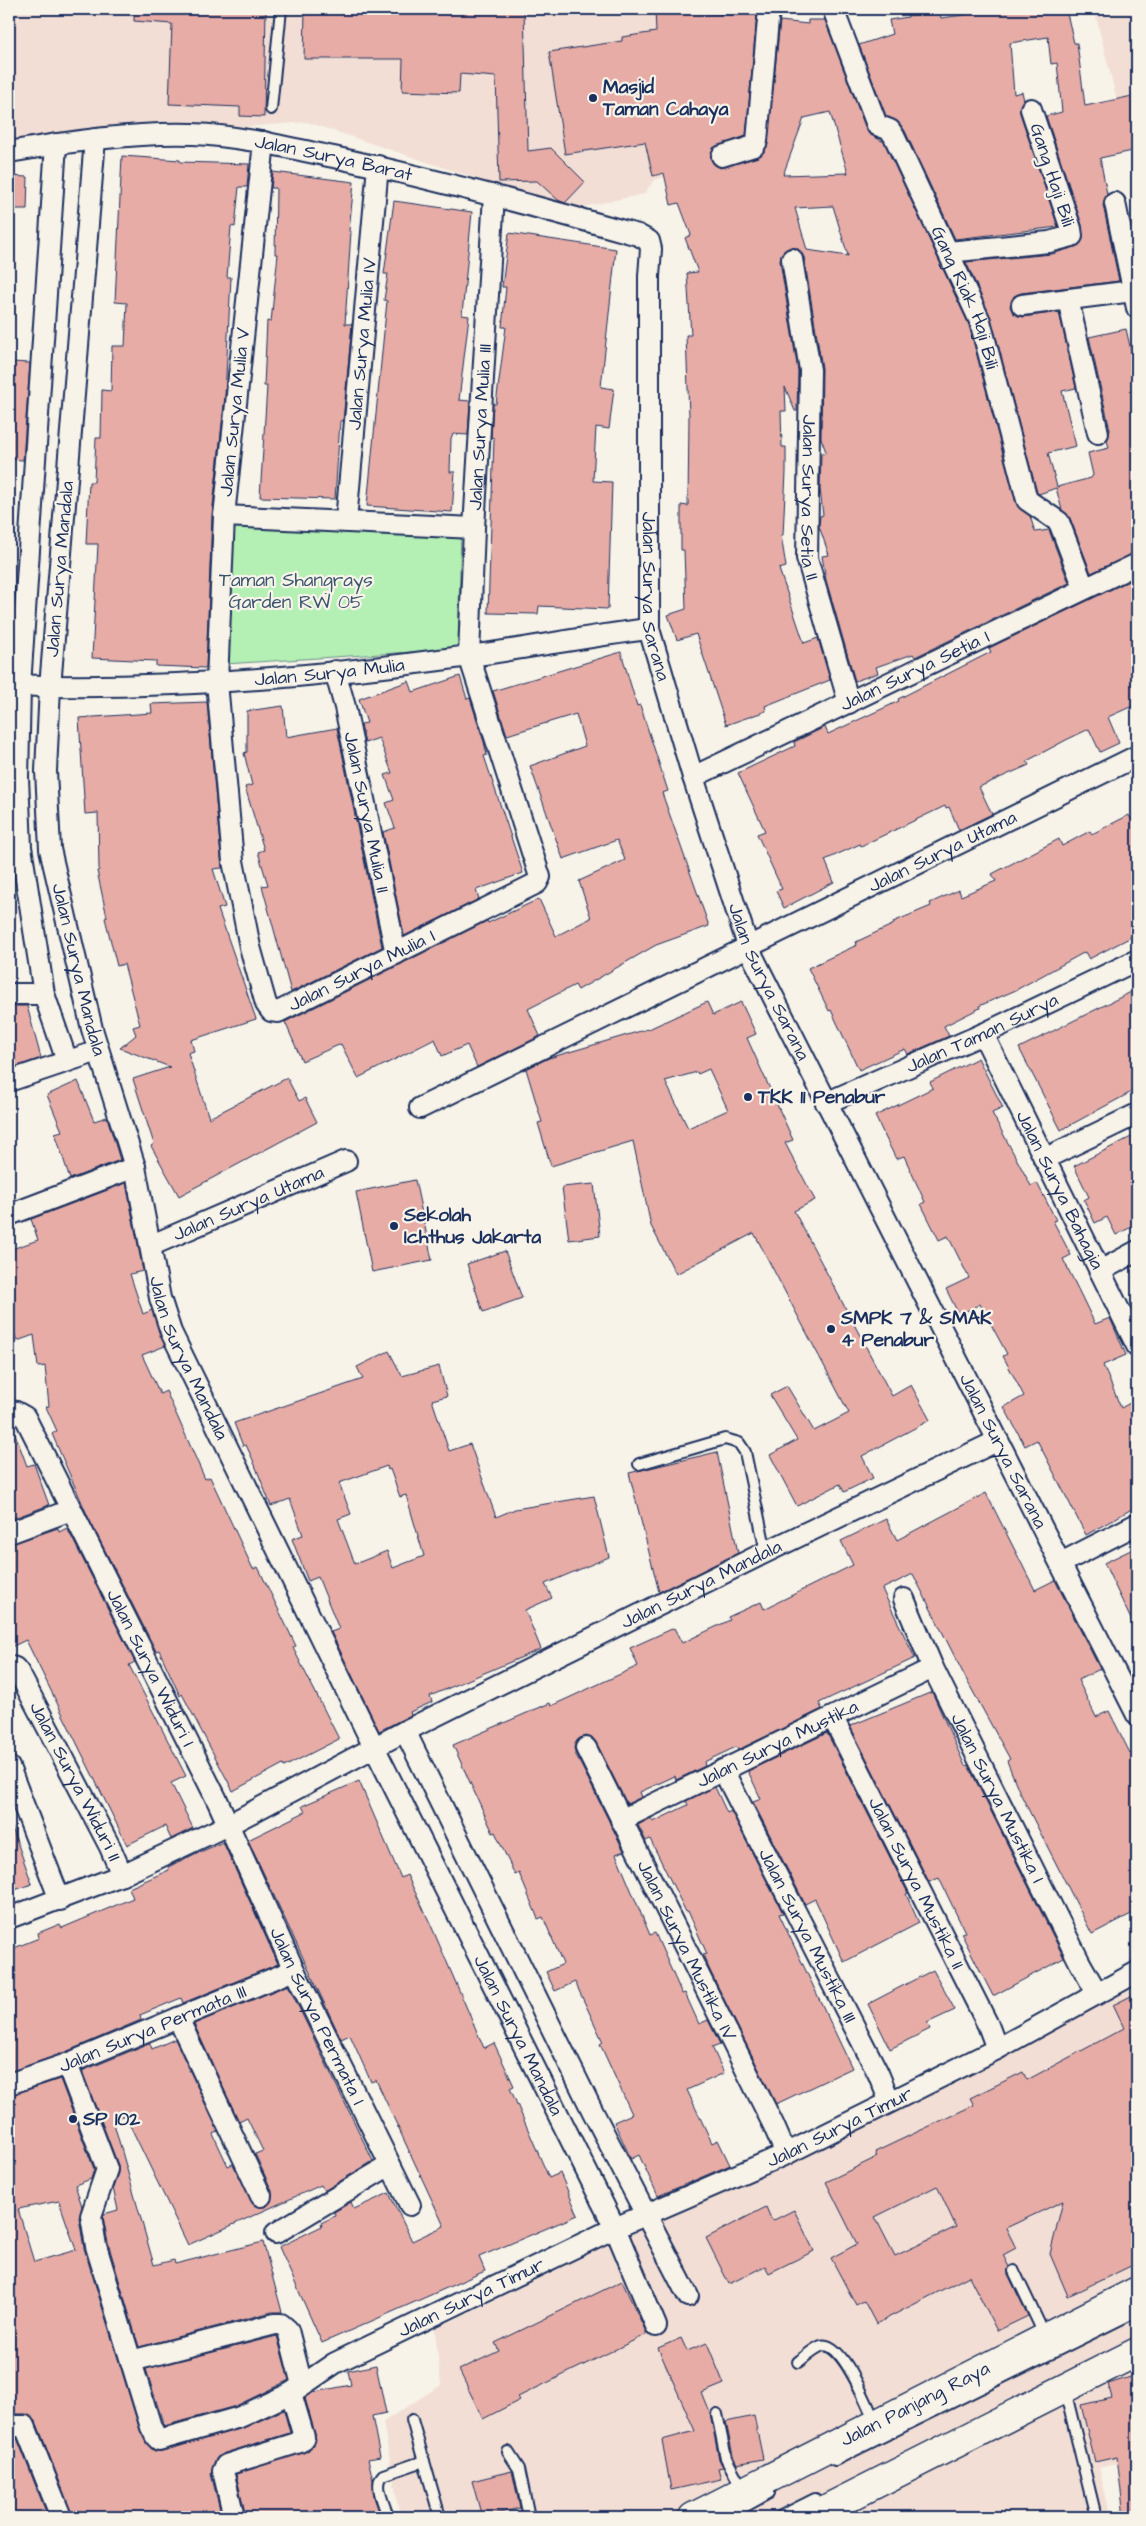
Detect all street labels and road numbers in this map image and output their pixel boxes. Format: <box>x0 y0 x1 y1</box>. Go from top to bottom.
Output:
street label: Gang Haji Bili <box>1022 120 1081 230</box>
street label: Jalan Surya Barat <box>253 128 416 188</box>
street label: Gang Riak Haji Bili <box>924 221 1006 372</box>
street label: Jalan Surya Mulia IV <box>341 256 383 431</box>
street label: Jalan Surya Mulia V <box>213 326 258 498</box>
street label: Jalan Surya Mulia III <box>462 343 499 511</box>
street label: Jalan Surya Setia II <box>793 414 826 583</box>
street label: Jalan Surya Mandala <box>39 480 82 658</box>
street label: Jalan Surya Sarana <box>635 512 677 684</box>
street label: Jalan Surya Setia I <box>836 623 994 718</box>
street label: Jalan Surya Mulia <box>254 651 406 693</box>
street label: Jalan Surya Mulia II <box>337 729 397 895</box>
street label: Jalan Surya Utama <box>864 804 1021 899</box>
street label: Jalan Surya Mandala <box>45 881 113 1060</box>
street label: Jalan Surya Sarana <box>721 900 817 1065</box>
street label: Jalan Surya Mulia I <box>284 922 440 1018</box>
street label: Jalan Taman Surya <box>902 986 1063 1080</box>
street label: Jalan Surya Bahagia <box>1009 1106 1111 1274</box>
street label: Jalan Surya Utama <box>169 1159 328 1248</box>
street label: Jalan Surya Mandala <box>143 1274 235 1445</box>
street label: Jalan Surya Sarana <box>953 1369 1054 1534</box>
street label: Jalan Surya Mandala <box>616 1533 786 1636</box>
street label: Jalan Surya Widuri I <box>100 1584 202 1752</box>
street label: Jalan Surya Mustika <box>692 1693 863 1795</box>
street label: Jalan Surya Widuri II <box>23 1697 128 1865</box>
street label: Jalan Surya Mustika I <box>944 1708 1052 1888</box>
street label: Jalan Surya Mustika II <box>862 1792 971 1974</box>
street label: Jalan Surya Mustika III <box>752 1844 864 2028</box>
street label: Jalan Surya Mustika IV <box>630 1855 743 2045</box>
street label: Jalan Surya Permata I <box>263 1923 372 2110</box>
street label: Jalan Surya Mandala <box>467 1950 570 2121</box>
street label: Jalan Surya Permata III <box>55 1978 250 2079</box>
street label: Jalan Surya Timur <box>763 2079 917 2174</box>
street label: Jalan Surya Timur <box>394 2250 549 2344</box>
street label: Jalan Panjang Raya <box>836 2355 994 2453</box>

